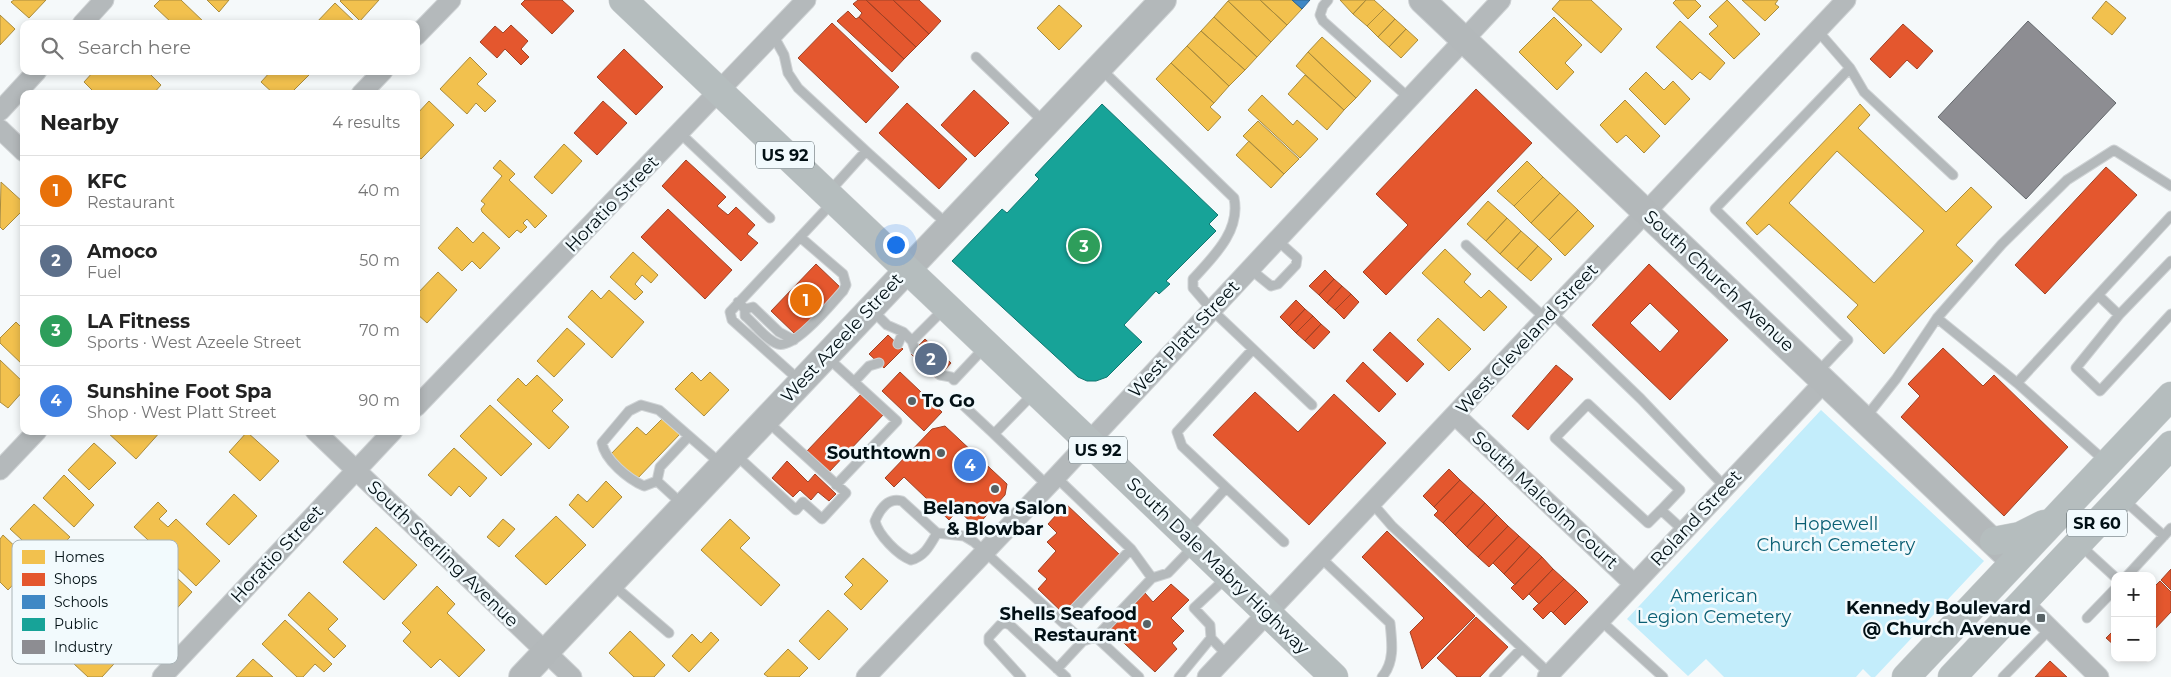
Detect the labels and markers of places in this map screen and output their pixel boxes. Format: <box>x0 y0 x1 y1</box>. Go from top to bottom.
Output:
pin: 3 <box>1068 227 1100 265</box>
pin: 1 <box>790 281 822 319</box>
pin: 2 <box>915 340 947 378</box>
place label: To Go <box>922 390 975 412</box>
marker: To Go <box>906 395 918 407</box>
place label: Southtown <box>827 442 931 464</box>
pin: 4 <box>954 446 986 484</box>
marker: Southtown <box>935 447 947 459</box>
marker: Belanova Salon & Blowbar <box>989 483 1001 495</box>
place label: Belanova Salon & Blowbar <box>923 497 1067 540</box>
place label: Kennedy Boulevard @ Church Avenue <box>1846 597 2031 640</box>
place label: Shells Seafood Restaurant <box>1000 603 1137 646</box>
marker: Kennedy Boulevard @ Church Avenue <box>2035 612 2047 624</box>
marker: Shells Seafood Restaurant <box>1141 618 1153 630</box>

